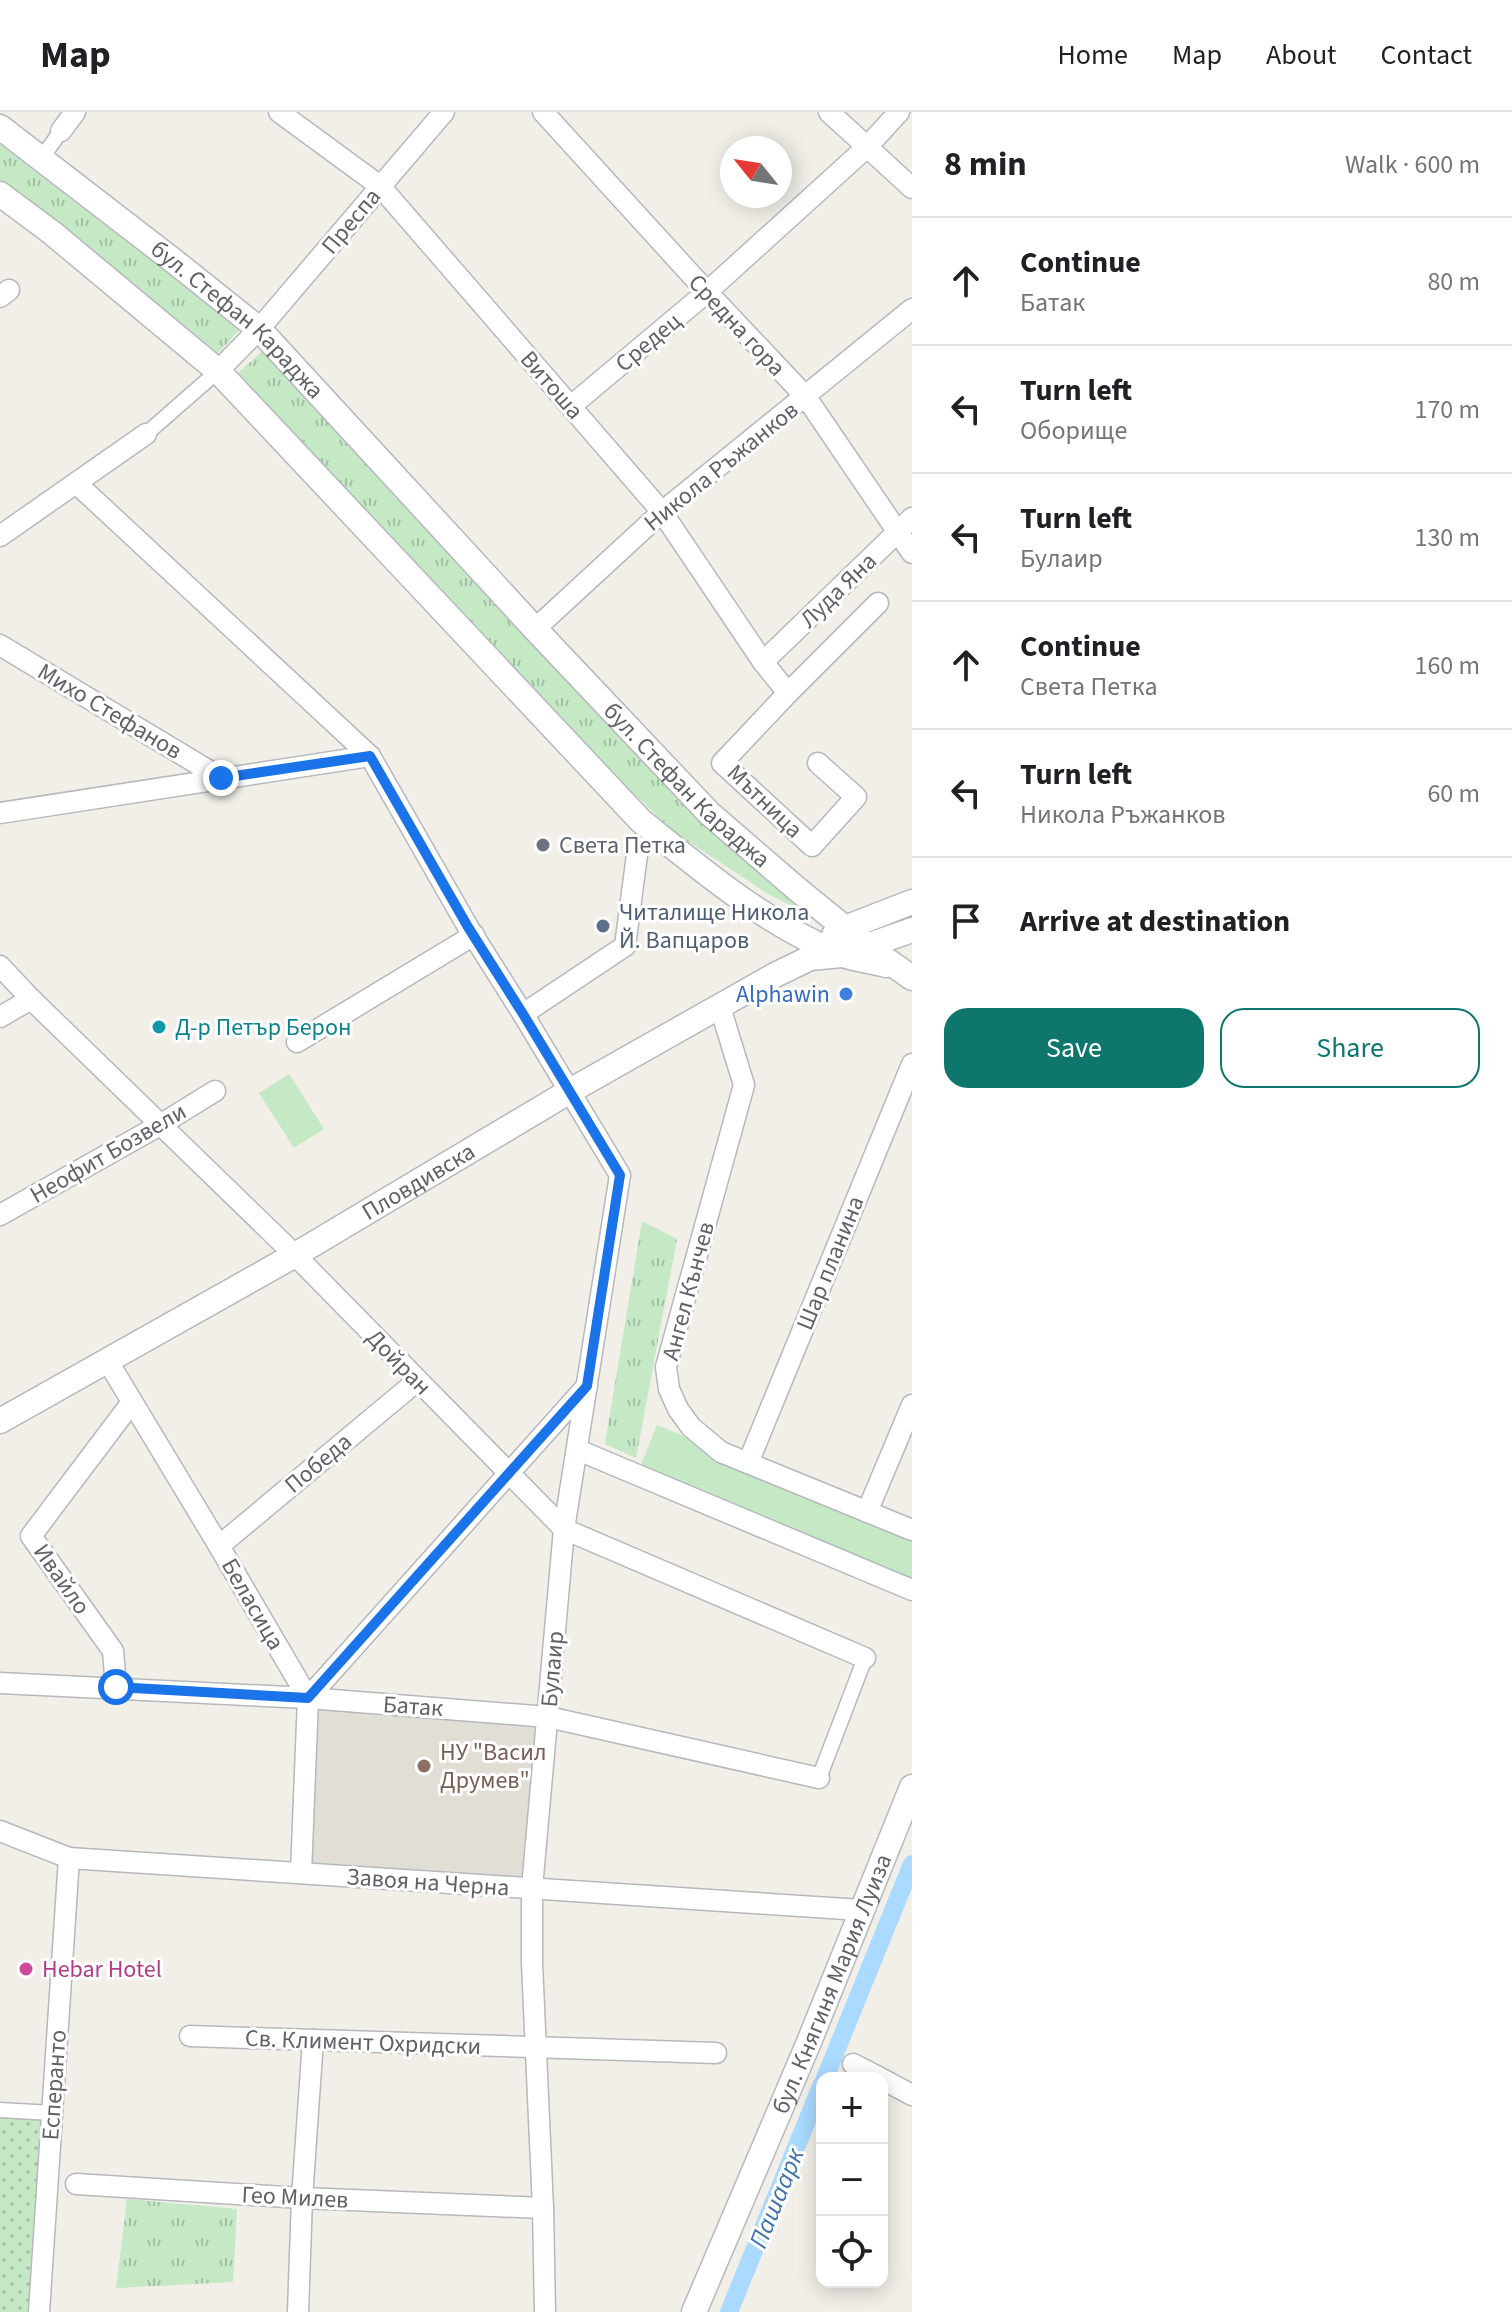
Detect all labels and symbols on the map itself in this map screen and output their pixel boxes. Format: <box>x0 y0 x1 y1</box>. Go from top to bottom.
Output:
north arrow <box>720 136 792 208</box>
street label: Преспа <box>313 181 390 262</box>
street label: бул. Стефан Караджа <box>143 232 332 407</box>
street label: Средна гора <box>680 266 793 384</box>
street label: Средец <box>608 304 689 381</box>
street label: Витоша <box>512 343 592 428</box>
street label: Никола Ръжанков <box>637 393 806 540</box>
street label: Луда Яна <box>792 545 885 636</box>
street label: Михо Стефанов <box>31 654 189 768</box>
street label: бул. Стефан Караджа <box>595 694 778 877</box>
street label: Мътница <box>719 756 811 846</box>
route end <box>203 760 239 796</box>
place label: Света Петка <box>559 828 686 863</box>
marker: Света Петка <box>534 836 552 854</box>
place label: Читалище Никола Й. Вапцаров <box>619 895 809 958</box>
marker: Читалище Никола Й. Вапцаров <box>594 917 612 935</box>
place label: Alphawin <box>736 977 830 1012</box>
marker: Alphawin <box>837 985 855 1003</box>
place label: Д-р Петър Берон <box>175 1010 351 1045</box>
marker: Д-р Петър Берон <box>150 1018 168 1036</box>
street label: Неофит Бозвели <box>24 1094 193 1212</box>
street label: Пловдивска <box>355 1134 482 1229</box>
street label: Шар планина <box>788 1191 873 1336</box>
street label: Ангел Кънчев <box>653 1218 724 1364</box>
street label: Дойран <box>358 1321 439 1404</box>
street label: Победа <box>277 1425 360 1502</box>
street label: Ивайло <box>24 1537 99 1622</box>
street label: Беласица <box>212 1552 293 1657</box>
street label: Булаир <box>532 1629 573 1709</box>
route start <box>98 1669 134 1705</box>
street label: Батак <box>382 1687 444 1726</box>
place label: НУ "Васил Друмев" <box>440 1735 546 1798</box>
marker: НУ "Васил Друмев" <box>415 1757 433 1775</box>
street label: бул. Княгиня Мария Луиза <box>763 1849 901 2119</box>
street label: Завоя на Черна <box>345 1859 511 1906</box>
place label: Hebar Hotel <box>42 1952 162 1987</box>
marker: Hebar Hotel <box>17 1960 35 1978</box>
street label: Св. Климент Охридски <box>244 2021 482 2064</box>
street label: Есперанто <box>33 2029 76 2142</box>
water label: Пашаарк <box>740 2142 814 2254</box>
street label: Гео Милев <box>241 2177 349 2218</box>

